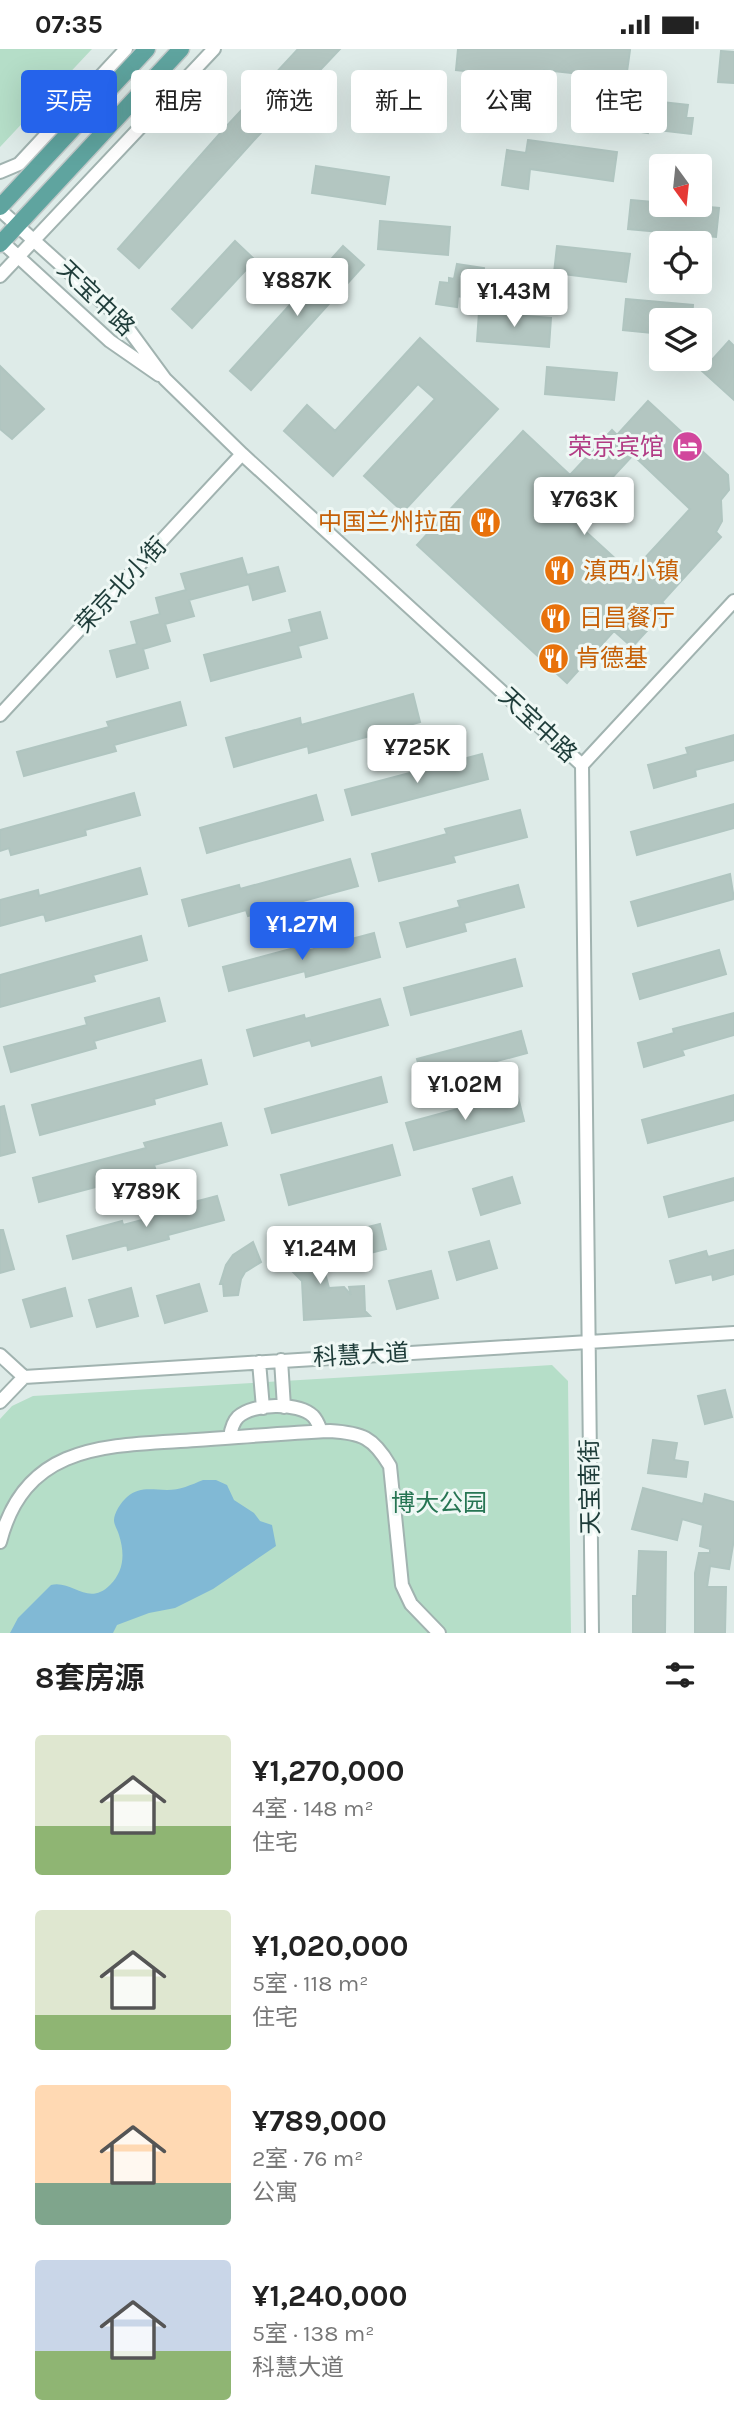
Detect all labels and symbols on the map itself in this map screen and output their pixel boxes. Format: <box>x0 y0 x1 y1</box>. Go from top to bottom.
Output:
north arrow <box>649 154 712 217</box>
street label: 天宝中路 <box>52 255 140 341</box>
pin: ¥887K <box>248 259 346 318</box>
pin: ¥1.43M <box>457 269 571 329</box>
hotel icon: 荣京宾馆 <box>670 430 704 464</box>
place label: 荣京宾馆 <box>568 433 664 461</box>
pin: ¥763K <box>535 477 633 537</box>
restaurant icon: 中国兰州拉面 <box>468 505 502 539</box>
place label: 中国兰州拉面 <box>318 508 462 536</box>
street label: 荣京北小街 <box>70 532 172 638</box>
restaurant icon: 滇西小镇 <box>543 554 577 588</box>
place label: 滇西小镇 <box>583 557 679 585</box>
restaurant icon: 日昌餐厅 <box>539 601 573 635</box>
place label: 日昌餐厅 <box>579 604 675 632</box>
restaurant icon: 肯德基 <box>536 641 570 675</box>
place label: 肯德基 <box>576 644 648 672</box>
street label: 天宝中路 <box>493 682 583 768</box>
pin: ¥725K <box>368 725 466 785</box>
pin: ¥1.27M <box>245 902 359 962</box>
pin: ¥1.02M <box>408 1063 522 1122</box>
pin: ¥789K <box>97 1169 195 1229</box>
pin: ¥1.24M <box>263 1227 377 1286</box>
street label: 科慧大道 <box>312 1339 410 1371</box>
street label: 天宝南街 <box>575 1439 605 1535</box>
park label: 博大公园 <box>391 1489 487 1517</box>

